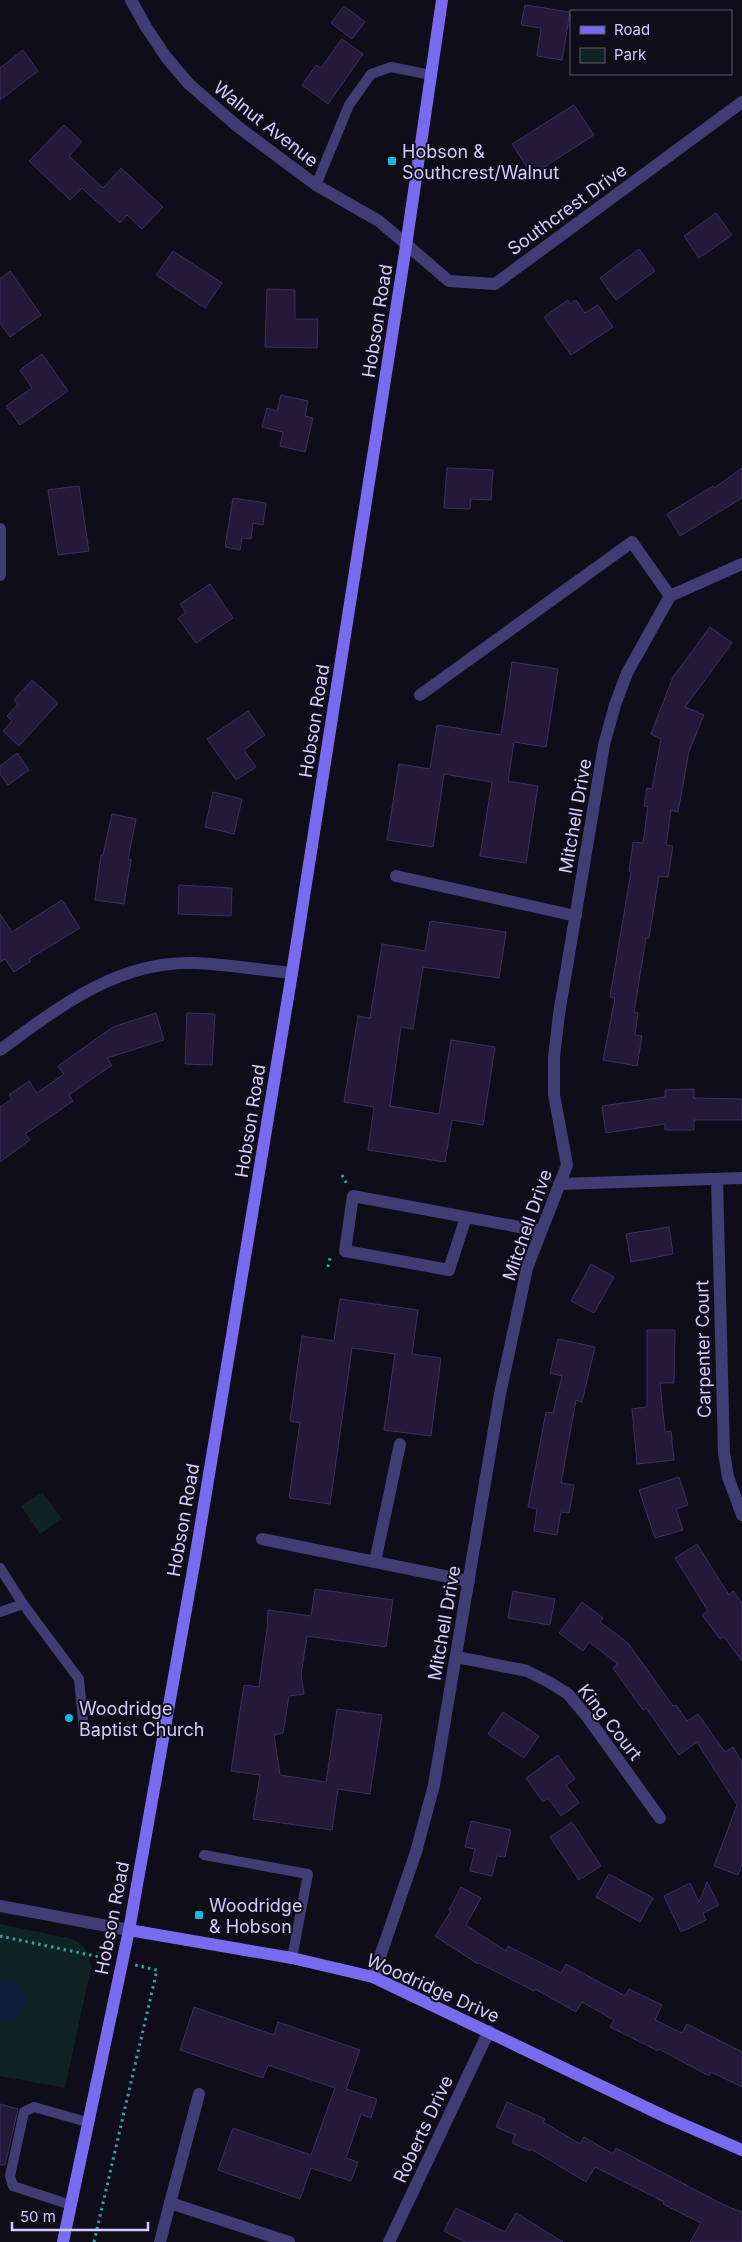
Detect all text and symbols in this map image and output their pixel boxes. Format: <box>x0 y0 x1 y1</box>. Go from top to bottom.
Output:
legend <box>570 10 732 75</box>
text: Road <box>614 20 650 39</box>
text: Park <box>614 45 647 64</box>
street label: Walnut Avenue <box>210 77 322 171</box>
place label: Hobson & Southcrest/Walnut <box>402 141 559 183</box>
marker: Hobson & Southcrest/Walnut <box>386 155 398 167</box>
street label: Southcrest Drive <box>503 159 631 259</box>
street label: Hobson Road <box>358 263 396 379</box>
street label: Hobson Road <box>295 663 333 779</box>
street label: Mitchell Drive <box>555 757 595 875</box>
street label: Hobson Road <box>231 1063 269 1179</box>
street label: Mitchell Drive <box>498 1167 556 1283</box>
street label: Carpenter Court <box>691 1280 715 1418</box>
street label: Hobson Road <box>163 1462 203 1578</box>
street label: Mitchell Drive <box>424 1564 464 1682</box>
street label: King Court <box>574 1680 646 1764</box>
place label: Woodridge Baptist Church <box>79 1698 204 1740</box>
marker: Woodridge Baptist Church <box>63 1712 75 1724</box>
street label: Hobson Road <box>91 1860 133 1976</box>
place label: Woodridge & Hobson <box>209 1895 302 1937</box>
marker: Woodridge & Hobson <box>193 1909 205 1921</box>
street label: Woodridge Drive <box>363 1949 503 2027</box>
street label: Roberts Drive <box>389 2072 457 2186</box>
scale bar <box>12 2200 149 2232</box>
text: 50 m <box>20 2207 56 2226</box>

